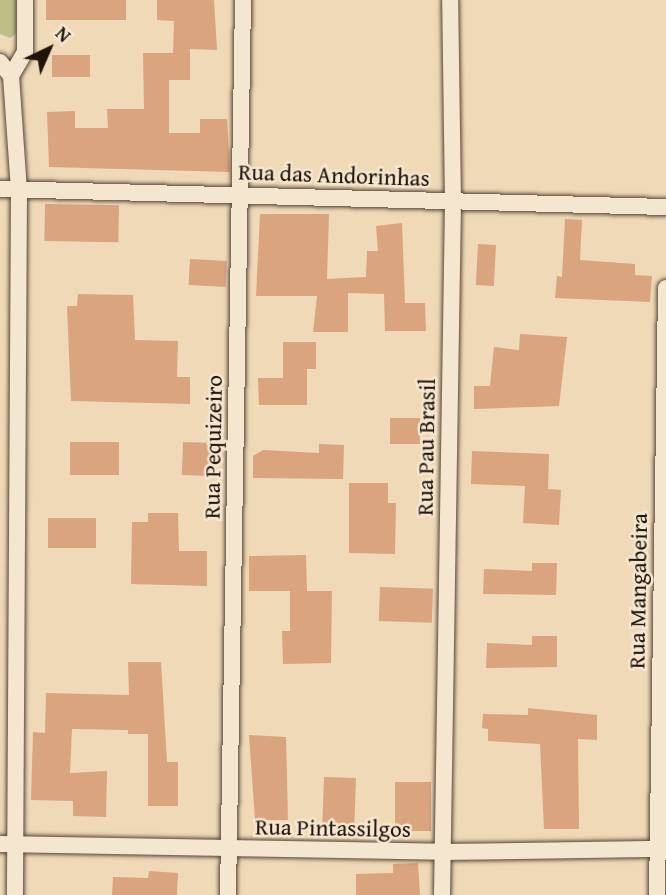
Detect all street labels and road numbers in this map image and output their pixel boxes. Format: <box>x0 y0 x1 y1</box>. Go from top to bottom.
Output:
street label: Rua das Andorinhas <box>238 158 430 192</box>
street label: Rua Pequizeiro <box>198 375 228 519</box>
street label: Rua Pau Brasil <box>411 378 441 516</box>
street label: Rua Mangabeira <box>623 513 653 669</box>
street label: Rua Pintassilgos <box>255 813 411 843</box>

